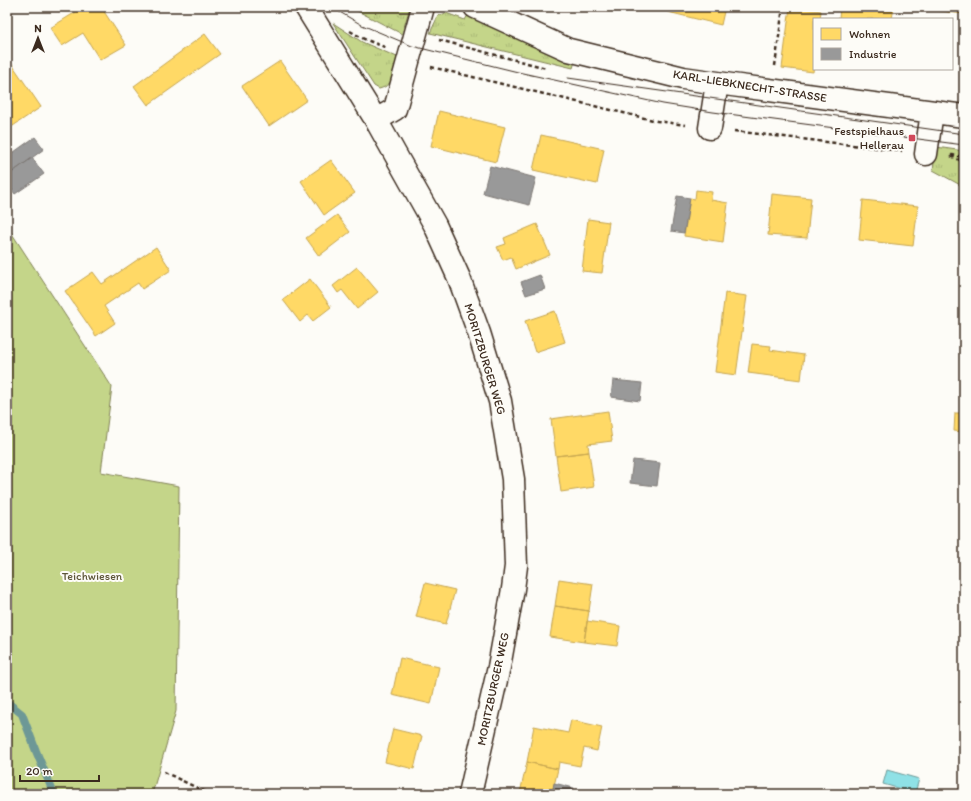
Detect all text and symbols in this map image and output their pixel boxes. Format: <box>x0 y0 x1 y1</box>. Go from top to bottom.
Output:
north arrow <box>18 18 58 58</box>
legend <box>813 18 953 70</box>
text: N <box>34 22 42 35</box>
text: Wohnen <box>849 27 891 41</box>
text: Industrie <box>849 47 897 61</box>
street label: KARL-LIEBKNECHT-STRASSE <box>672 67 828 105</box>
place label: Festspielhaus Hellerau <box>834 124 904 152</box>
marker: Festspielhaus Hellerau <box>907 133 917 143</box>
street label: MORITZBURGER WEG <box>461 302 509 416</box>
park label: Teichwiesen <box>62 569 123 583</box>
street label: MORITZBURGER WEG <box>474 631 512 747</box>
scale bar <box>20 757 99 783</box>
text: 20 m <box>26 764 53 778</box>

